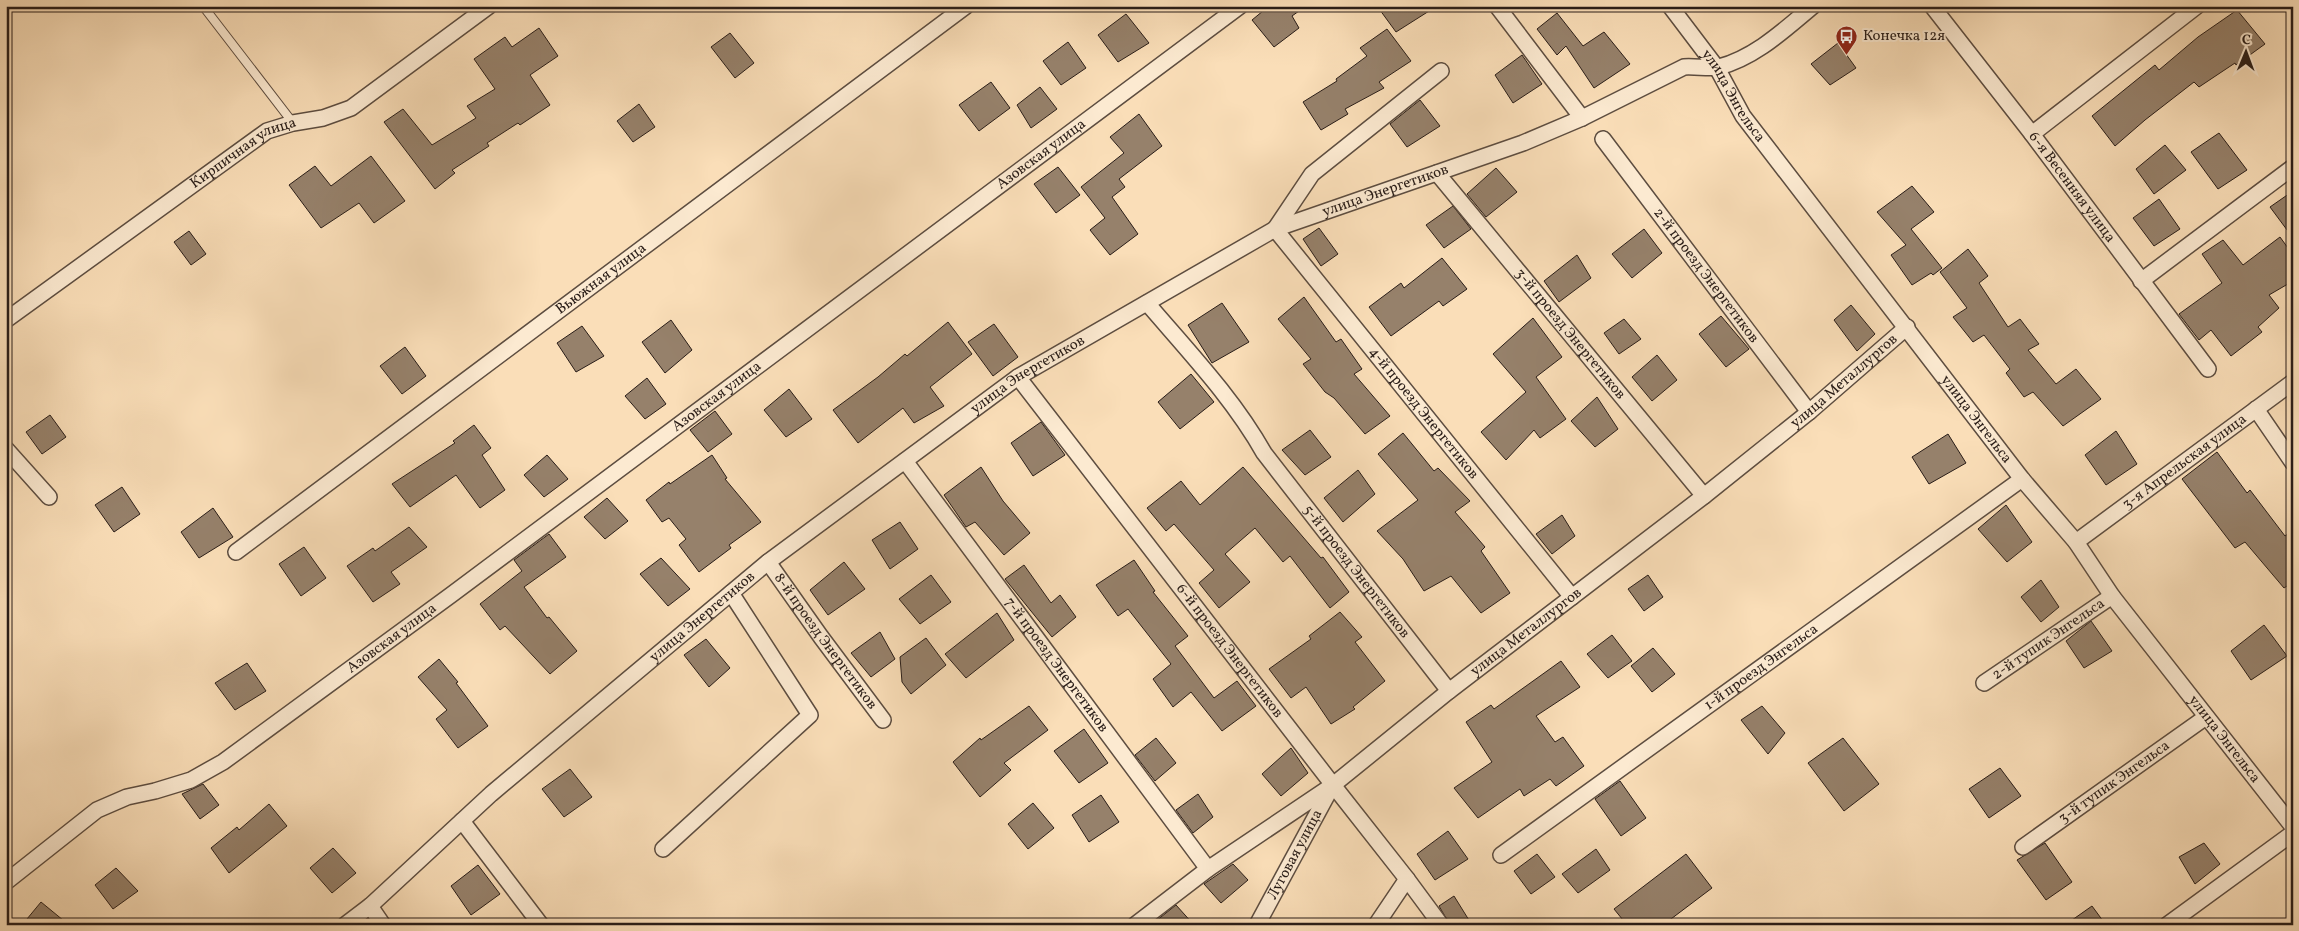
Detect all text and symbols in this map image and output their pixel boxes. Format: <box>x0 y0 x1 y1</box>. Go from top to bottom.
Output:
bus stop icon: Конечка 12я <box>1835 24 1859 55</box>
place label: Конечка 12я <box>1863 26 1945 47</box>
north arrow <box>2222 28 2272 78</box>
text: С <box>2242 31 2251 50</box>
street label: улица Энгельса <box>1696 45 1770 147</box>
street label: Кирпичная улица <box>186 112 299 194</box>
street label: Азовская улица <box>992 114 1090 195</box>
street label: 6-я Весенняя улица <box>2023 127 2120 247</box>
street label: улица Энергетиков <box>1319 159 1451 222</box>
street label: 2-й проезд Энергетиков <box>1648 203 1764 348</box>
street label: Вьюжная улица <box>551 238 651 320</box>
street label: 3-й проезд Энергетиков <box>1510 264 1631 404</box>
street label: улица Металлургов <box>1786 329 1902 433</box>
street label: улица Энергетиков <box>966 330 1089 419</box>
street label: 4-й проезд Энергетиков <box>1364 342 1484 484</box>
street label: Азовская улица <box>668 356 766 437</box>
street label: улица Энгельса <box>1935 371 2017 468</box>
street label: 3-я Апрельская улица <box>2118 409 2251 515</box>
street label: 5-й проезд Энергетиков <box>1298 501 1415 643</box>
street label: улица Энергетиков <box>645 566 760 668</box>
street label: 8-й проезд Энергетиков <box>769 569 882 714</box>
street label: 6-й проезд Энергетиков <box>1171 579 1288 722</box>
street label: улица Металлургов <box>1466 583 1586 682</box>
street label: 7-й проезд Энергетиков <box>999 593 1114 737</box>
street label: 2-й тупик Энгельса <box>1988 593 2109 685</box>
street label: Азовская улица <box>342 598 441 678</box>
street label: 1-й проезд Энгельса <box>1700 619 1823 715</box>
street label: улица Энгельса <box>2183 691 2265 788</box>
street label: 3-й тупик Энгельса <box>2054 735 2174 829</box>
street label: Луговая улица <box>1262 806 1328 903</box>

